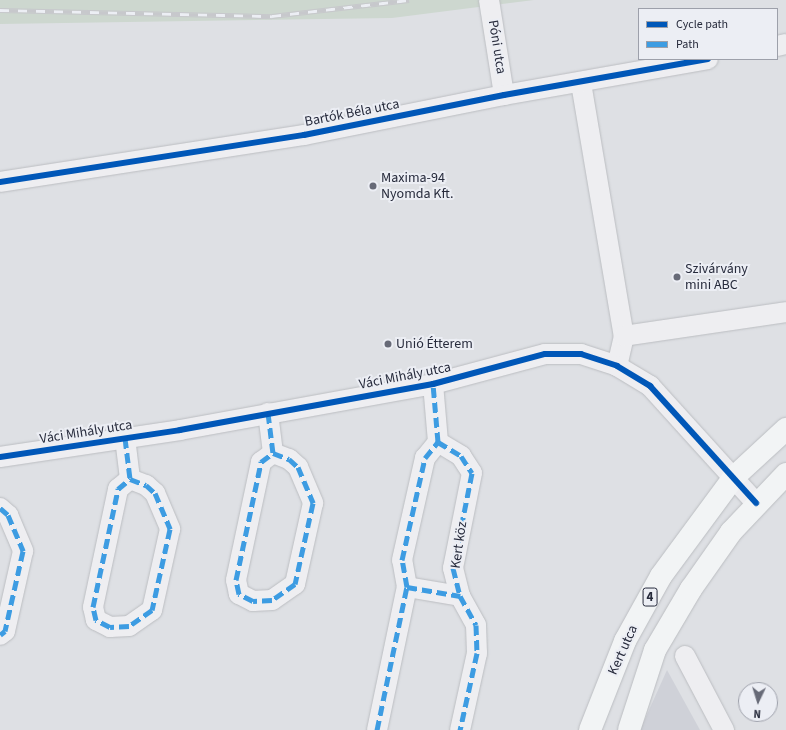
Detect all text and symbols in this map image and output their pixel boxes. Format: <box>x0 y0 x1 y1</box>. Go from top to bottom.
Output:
legend <box>638 8 778 60</box>
text: Cycle path <box>676 16 728 33</box>
street label: Póni utca <box>484 19 510 75</box>
text: Path <box>676 36 699 53</box>
street label: Bartók Béla utca <box>303 96 401 130</box>
place label: Maxima-94 Nyomda Kft. <box>381 170 453 202</box>
marker: Maxima-94 Nyomda Kft. <box>368 181 378 191</box>
place label: Szivárvány mini ABC <box>685 261 748 294</box>
marker: Szivárvány mini ABC <box>672 272 682 282</box>
place label: Unió Étterem <box>396 336 473 352</box>
marker: Unió Étterem <box>383 339 393 349</box>
street label: Váci Mihály utca <box>358 359 452 393</box>
street label: Váci Mihály utca <box>39 416 133 448</box>
street label: Kert köz <box>447 520 471 570</box>
road number: 4 <box>642 586 658 608</box>
street label: Kert utca <box>605 622 641 678</box>
north arrow <box>738 682 778 722</box>
text: N <box>753 706 761 721</box>

